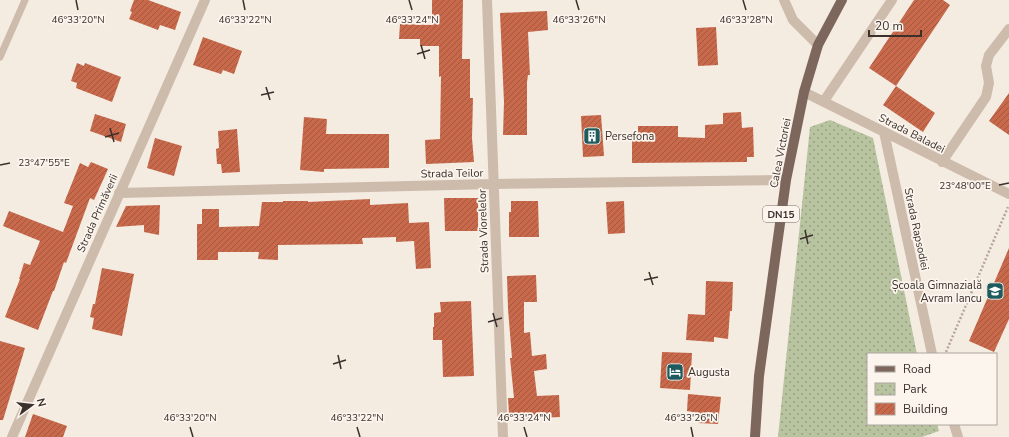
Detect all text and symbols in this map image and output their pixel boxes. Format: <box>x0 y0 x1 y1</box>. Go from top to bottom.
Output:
scale bar <box>869 12 921 38</box>
text: 46°33'20"N <box>51 13 105 27</box>
text: 46°33'22"N <box>218 13 272 27</box>
text: 46°33'24"N <box>385 13 439 27</box>
text: 46°33'26"N <box>552 13 606 27</box>
text: 46°33'28"N <box>719 13 773 27</box>
text: 20 m <box>875 18 903 34</box>
street label: Strada Baladei <box>876 110 947 157</box>
street label: Calea Victoriei <box>766 117 795 189</box>
building icon: Persefona <box>582 126 602 146</box>
place label: Persefona <box>605 129 654 144</box>
text: 23°47'55"E <box>18 156 70 170</box>
street label: Strada Teilor <box>420 165 484 182</box>
street label: Strada Primăverii <box>73 172 121 255</box>
text: 23°48'00"E <box>939 179 991 193</box>
street label: Strada Rapsodiei <box>900 187 933 272</box>
street label: Strada Viorelelor <box>475 189 492 273</box>
road number: DN15 <box>763 206 799 222</box>
place label: Școala Gimnazială Avram Iancu <box>892 278 982 306</box>
school or university icon: Școala Gimnazială Avram Iancu <box>985 281 1005 301</box>
legend <box>867 353 997 425</box>
text: Road <box>903 361 931 377</box>
hotel icon: Augusta <box>665 362 685 382</box>
place label: Augusta <box>688 365 730 380</box>
text: Park <box>903 381 928 397</box>
north arrow <box>12 385 52 425</box>
text: N <box>33 397 49 408</box>
text: Building <box>903 401 948 417</box>
text: 46°33'20"N <box>163 411 217 425</box>
text: 46°33'22"N <box>330 411 384 425</box>
text: 46°33'24"N <box>497 411 551 425</box>
text: 46°33'26"N <box>664 411 718 425</box>

